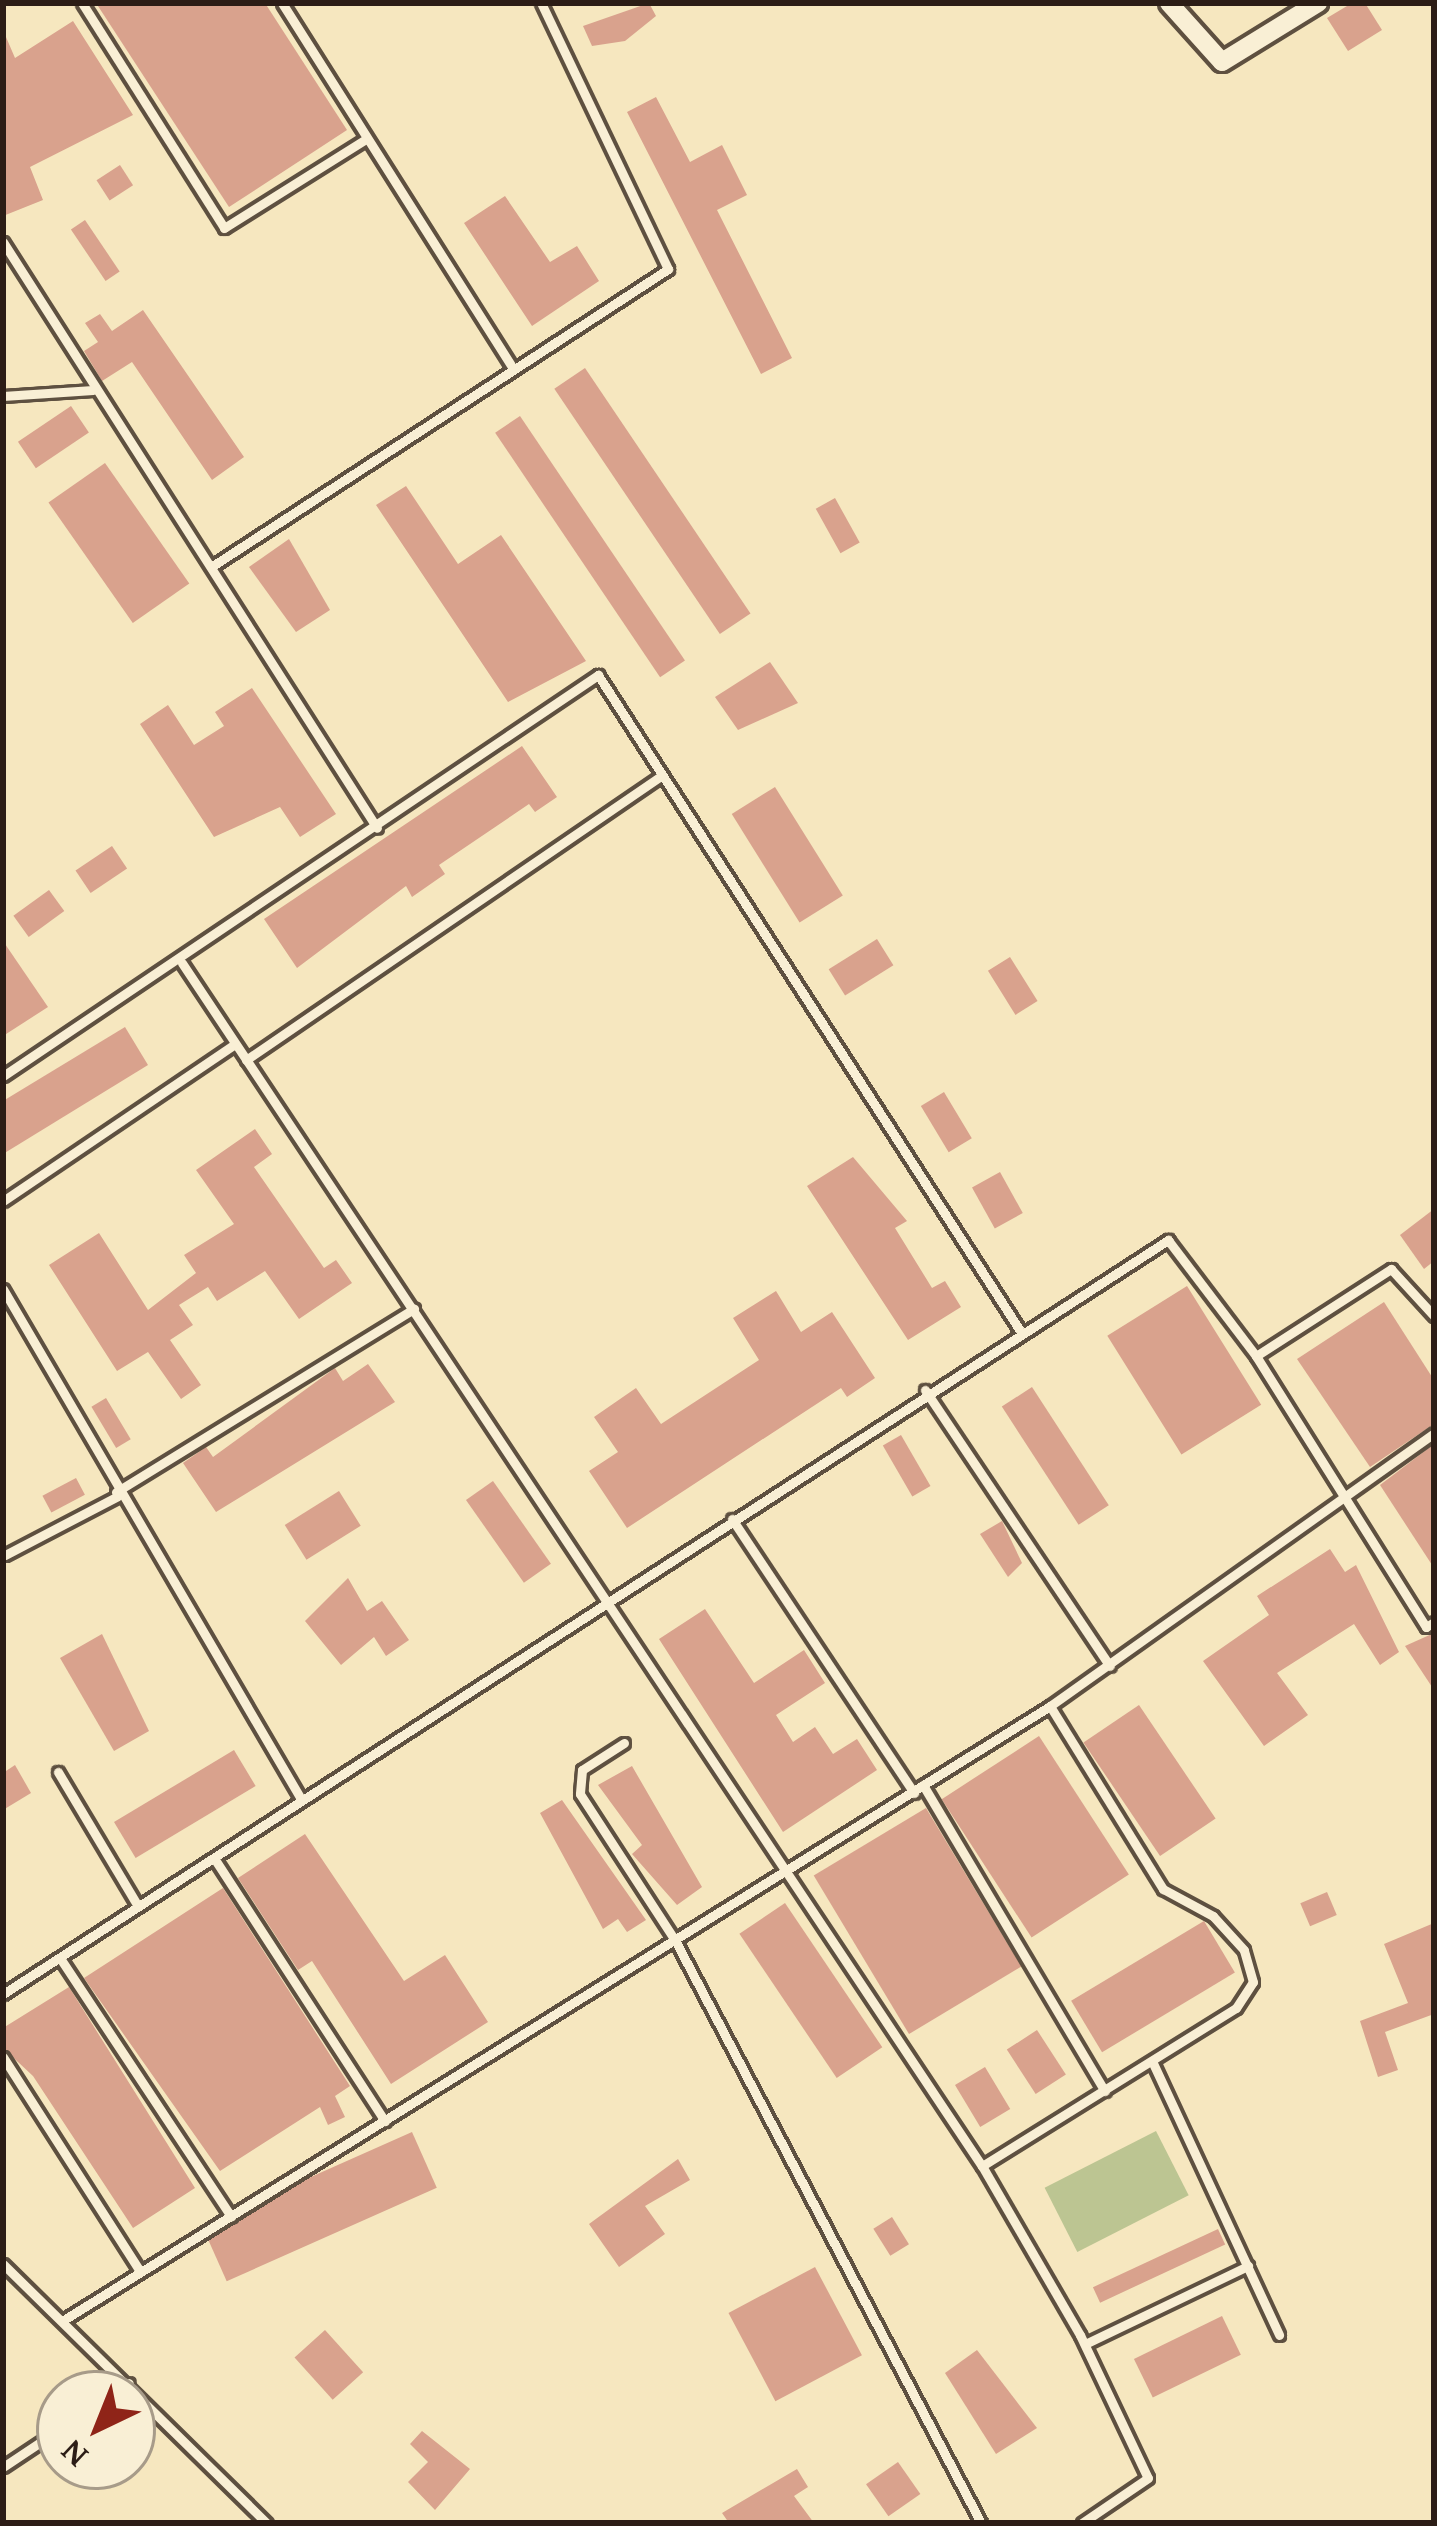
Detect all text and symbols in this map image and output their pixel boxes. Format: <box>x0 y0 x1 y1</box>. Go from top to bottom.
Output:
north arrow <box>36 2370 156 2490</box>
text: N <box>49 2429 98 2479</box>

